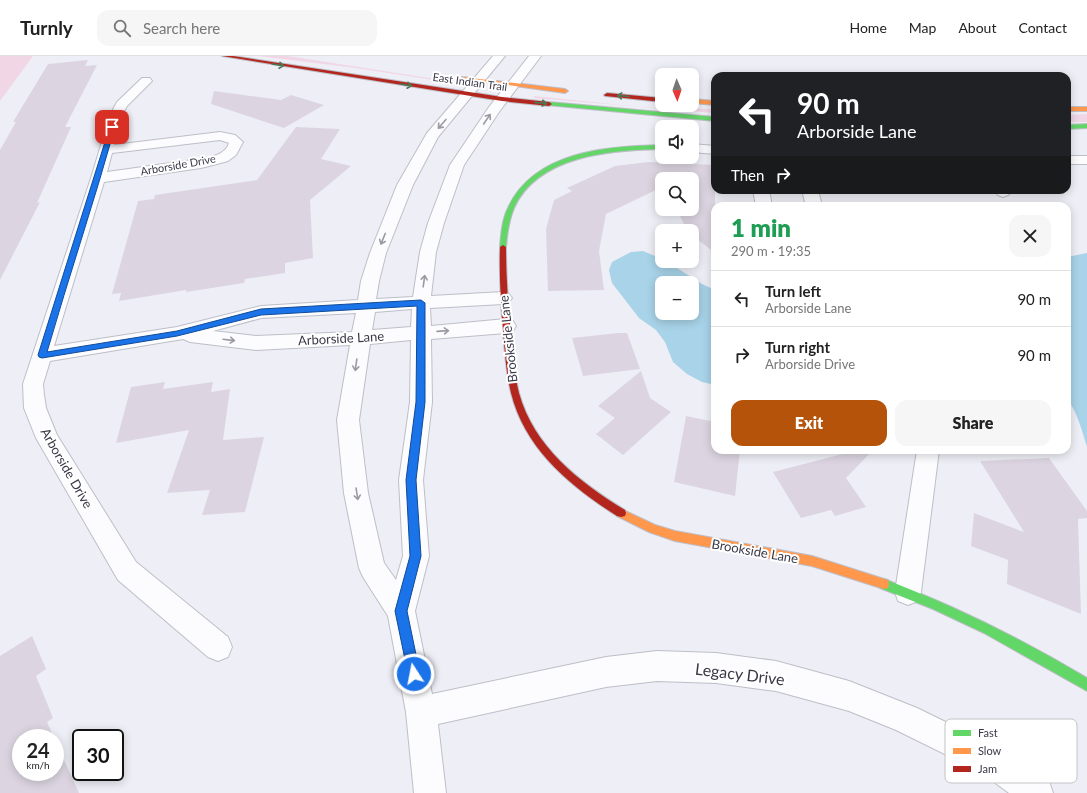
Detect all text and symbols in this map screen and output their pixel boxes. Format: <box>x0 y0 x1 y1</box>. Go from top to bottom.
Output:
search box <box>97 10 377 46</box>
text: Turnly <box>20 16 73 39</box>
icon: search <box>111 17 133 39</box>
text: Search here <box>143 19 220 37</box>
text: Home <box>849 19 887 36</box>
text: Map <box>909 19 936 36</box>
text: About <box>958 19 996 36</box>
text: Contact <box>1018 19 1067 36</box>
one-way arrow <box>271 61 284 69</box>
north arrow <box>655 68 699 112</box>
map controls <box>655 68 699 320</box>
street label: East Indian Trail <box>432 70 508 93</box>
one-way arrow <box>399 81 412 89</box>
text: 90 m <box>797 86 860 120</box>
icon: left <box>731 88 783 140</box>
one-way arrow <box>617 92 630 100</box>
one-way arrow <box>534 100 547 107</box>
pin <box>95 110 129 144</box>
one-way arrow <box>483 114 491 125</box>
icon: arrive <box>101 116 123 138</box>
one-way arrow <box>438 118 447 129</box>
button: sound <box>655 120 699 164</box>
text: Arborside Lane <box>797 120 917 142</box>
street label: Arborside Drive <box>139 151 217 178</box>
icon: right <box>772 164 794 186</box>
text: Then <box>731 166 764 184</box>
button: search <box>655 172 699 216</box>
text: 1 min <box>731 213 791 242</box>
button: close <box>1009 215 1051 257</box>
button: + <box>655 224 699 268</box>
one-way arrow <box>379 232 387 244</box>
text: 290 m · 19:35 <box>731 243 811 259</box>
one-way arrow <box>420 275 428 288</box>
button: − <box>655 276 699 320</box>
text: Turn left <box>765 282 821 300</box>
icon: left <box>731 288 753 310</box>
text: 90 m <box>1017 290 1051 308</box>
street label: Brookside Lane <box>495 295 521 383</box>
text: Arborside Lane <box>765 300 851 316</box>
one-way arrow <box>436 327 449 334</box>
street label: Arborside Lane <box>297 328 385 348</box>
one-way arrow <box>222 336 235 344</box>
text: Turn right <box>765 338 830 356</box>
icon: right <box>731 344 753 366</box>
text: 90 m <box>1017 346 1051 364</box>
text: Arborside Drive <box>765 356 855 372</box>
one-way arrow <box>352 358 360 371</box>
button: Exit <box>731 400 887 446</box>
button: Share <box>895 400 1051 446</box>
street label: Arborside Drive <box>38 425 97 511</box>
one-way arrow <box>353 487 361 500</box>
street label: Brookside Lane <box>710 536 800 567</box>
position arrow <box>393 653 435 695</box>
street label: Legacy Drive <box>694 659 786 688</box>
legend <box>945 719 1077 783</box>
text: Fast <box>978 726 998 739</box>
speed limit sign: 30 <box>72 729 124 781</box>
text: 24 <box>26 738 50 762</box>
text: Slow <box>978 744 1002 757</box>
text: km/h <box>26 759 50 771</box>
text: Jam <box>978 762 997 775</box>

